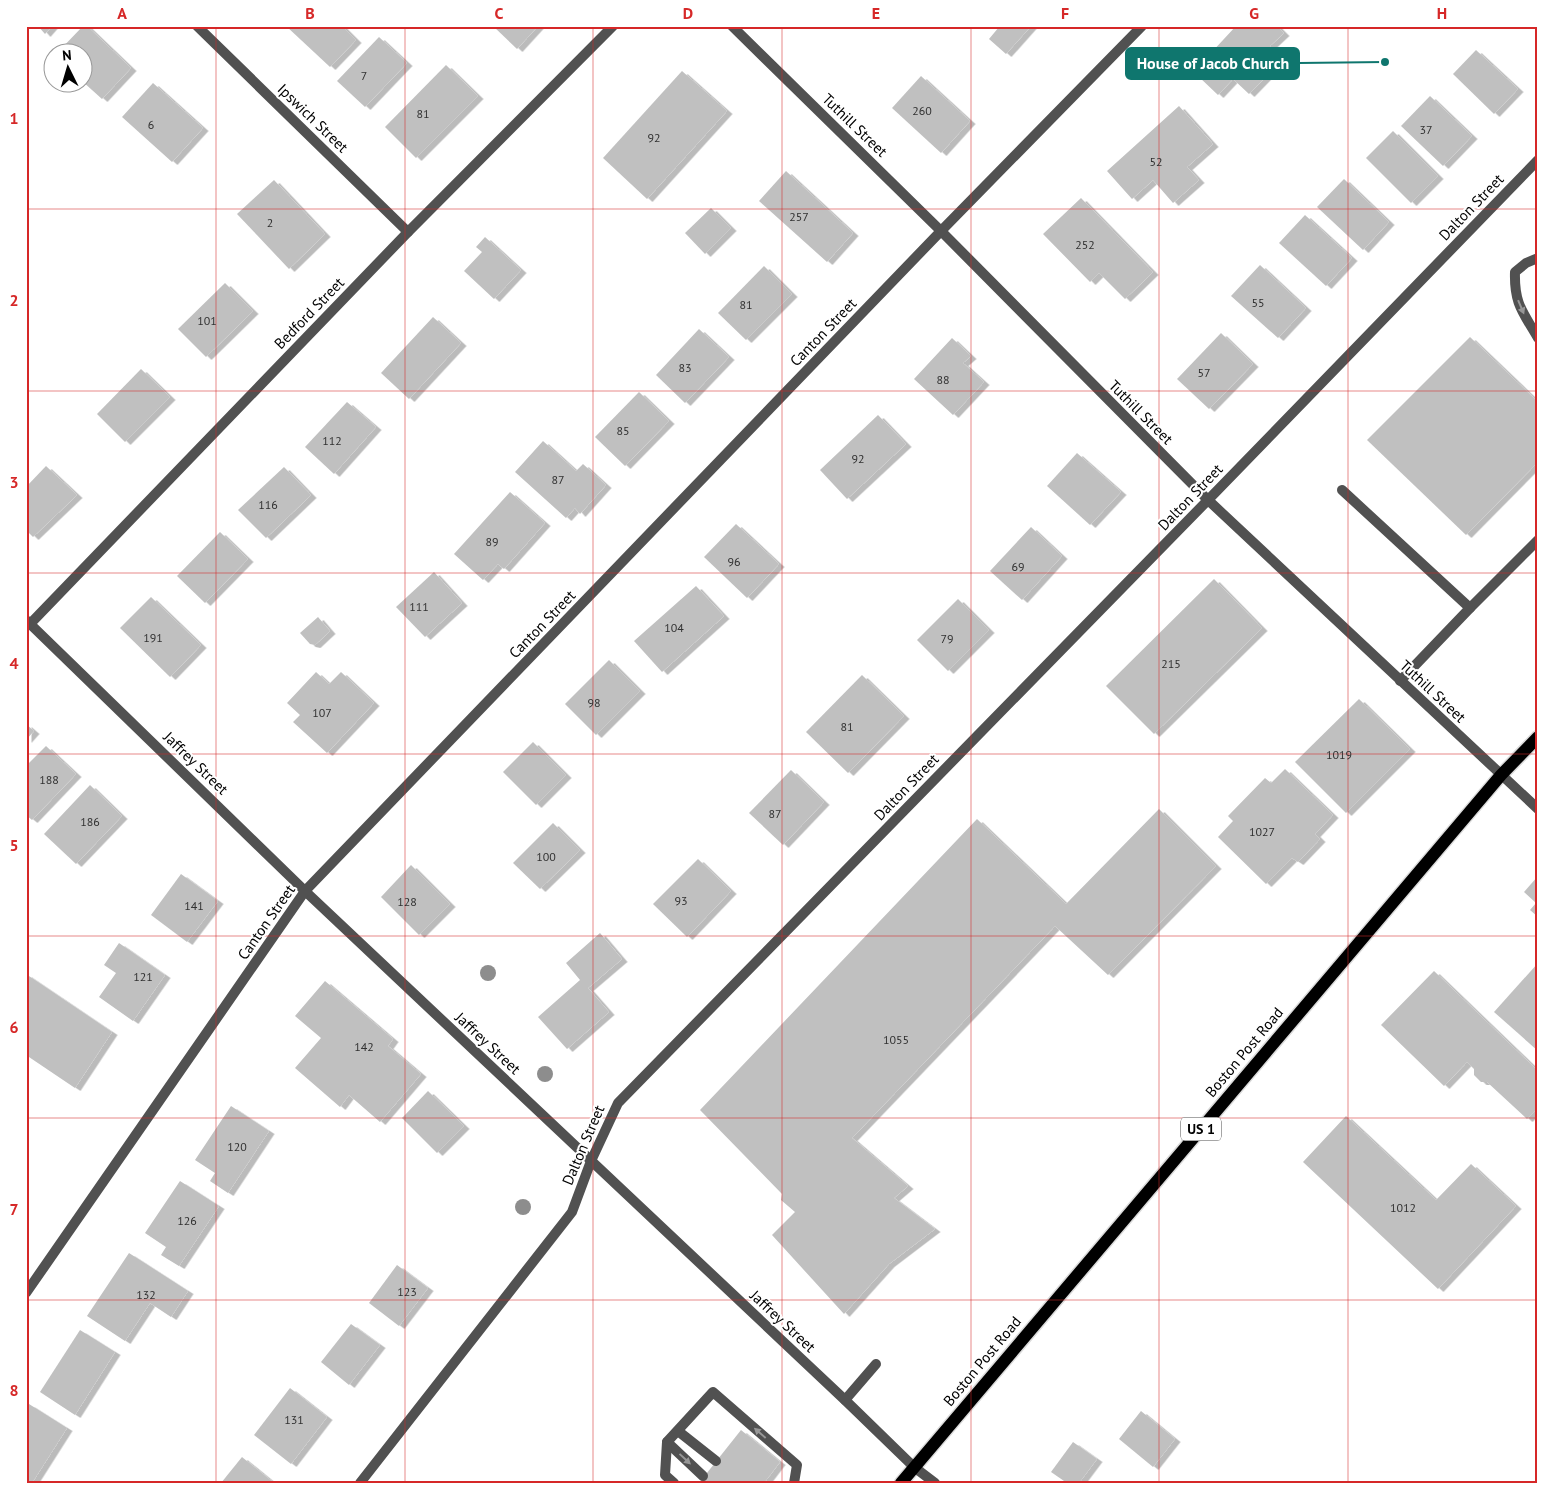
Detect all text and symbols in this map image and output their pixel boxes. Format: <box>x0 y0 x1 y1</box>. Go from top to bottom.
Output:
text: A <box>117 3 127 23</box>
text: B <box>305 3 315 23</box>
text: C <box>495 3 504 23</box>
text: D <box>683 3 693 23</box>
text: E <box>872 3 880 23</box>
text: F <box>1061 3 1069 23</box>
text: G <box>1249 3 1259 23</box>
text: H <box>1437 3 1447 23</box>
north arrow <box>42 42 92 92</box>
text: N <box>61 46 72 64</box>
callout: House of Jacob Church <box>1126 48 1299 79</box>
text: House of Jacob Church <box>1137 53 1289 73</box>
house number: 7 <box>361 68 367 83</box>
street label: Ipswich Street <box>274 80 352 156</box>
street label: Tuthill Street <box>818 89 892 161</box>
house number: 260 <box>912 103 932 118</box>
house number: 81 <box>416 106 430 121</box>
text: 1 <box>9 108 19 128</box>
house number: 6 <box>148 117 154 132</box>
house number: 37 <box>1419 122 1433 137</box>
house number: 92 <box>647 130 661 145</box>
house number: 52 <box>1149 154 1163 169</box>
street label: Dalton Street <box>1435 170 1507 244</box>
house number: 257 <box>789 209 809 224</box>
house number: 2 <box>267 215 273 230</box>
house number: 252 <box>1075 237 1095 252</box>
street label: Bedford Street <box>270 273 348 353</box>
text: 2 <box>9 290 19 310</box>
street label: Canton Street <box>786 294 860 370</box>
house number: 55 <box>1251 295 1265 310</box>
house number: 81 <box>739 297 753 312</box>
one-way arrow <box>1517 300 1525 314</box>
house number: 101 <box>197 313 217 328</box>
house number: 83 <box>678 360 692 375</box>
house number: 57 <box>1197 365 1211 380</box>
house number: 88 <box>936 372 950 387</box>
street label: Tuthill Street <box>1105 376 1177 448</box>
house number: 85 <box>616 423 630 438</box>
house number: 112 <box>322 433 342 448</box>
house number: 92 <box>851 451 865 466</box>
street label: Dalton Street <box>1154 460 1226 534</box>
text: 3 <box>9 472 19 492</box>
house number: 87 <box>551 472 565 487</box>
house number: 116 <box>258 497 278 512</box>
house number: 89 <box>485 534 499 549</box>
house number: 96 <box>727 554 741 569</box>
house number: 69 <box>1011 559 1025 574</box>
street label: Canton Street <box>505 586 579 662</box>
house number: 111 <box>409 599 429 614</box>
house number: 104 <box>664 620 684 635</box>
house number: 191 <box>143 630 163 645</box>
house number: 79 <box>940 631 954 646</box>
text: 4 <box>9 653 19 673</box>
house number: 215 <box>1161 656 1181 671</box>
street label: Tuthill Street <box>1396 656 1470 726</box>
house number: 98 <box>587 695 601 710</box>
house number: 107 <box>312 705 332 720</box>
house number: 81 <box>840 719 854 734</box>
street label: Jaffrey Street <box>159 727 232 798</box>
house number: 1019 <box>1326 747 1352 762</box>
street label: Dalton Street <box>870 750 942 824</box>
house number: 188 <box>39 772 59 787</box>
house number: 87 <box>768 806 782 821</box>
house number: 186 <box>80 814 100 829</box>
house number: 1027 <box>1249 824 1275 839</box>
text: 5 <box>9 835 19 855</box>
house number: 100 <box>536 849 556 864</box>
street label: Canton Street <box>233 881 299 963</box>
house number: 93 <box>674 893 688 908</box>
house number: 128 <box>397 894 417 909</box>
house number: 141 <box>184 898 204 913</box>
house number: 121 <box>133 969 153 984</box>
street label: Boston Post Road <box>1201 1003 1287 1101</box>
street label: Jaffrey Street <box>451 1007 525 1078</box>
text: 6 <box>9 1017 19 1037</box>
house number: 1055 <box>883 1032 909 1047</box>
house number: 142 <box>354 1039 374 1054</box>
street label: Dalton Street <box>558 1102 608 1188</box>
road number: US 1 <box>1181 1118 1221 1140</box>
house number: 120 <box>227 1139 247 1154</box>
text: 7 <box>9 1199 19 1219</box>
house number: 1012 <box>1390 1200 1416 1215</box>
house number: 126 <box>177 1213 197 1228</box>
house number: 123 <box>397 1284 417 1299</box>
street label: Jaffrey Street <box>746 1285 820 1356</box>
house number: 132 <box>136 1287 156 1302</box>
street label: Boston Post Road <box>939 1312 1025 1410</box>
text: 8 <box>9 1380 19 1400</box>
house number: 131 <box>284 1412 304 1427</box>
one-way arrow <box>754 1428 767 1439</box>
one-way arrow <box>679 1453 691 1465</box>

